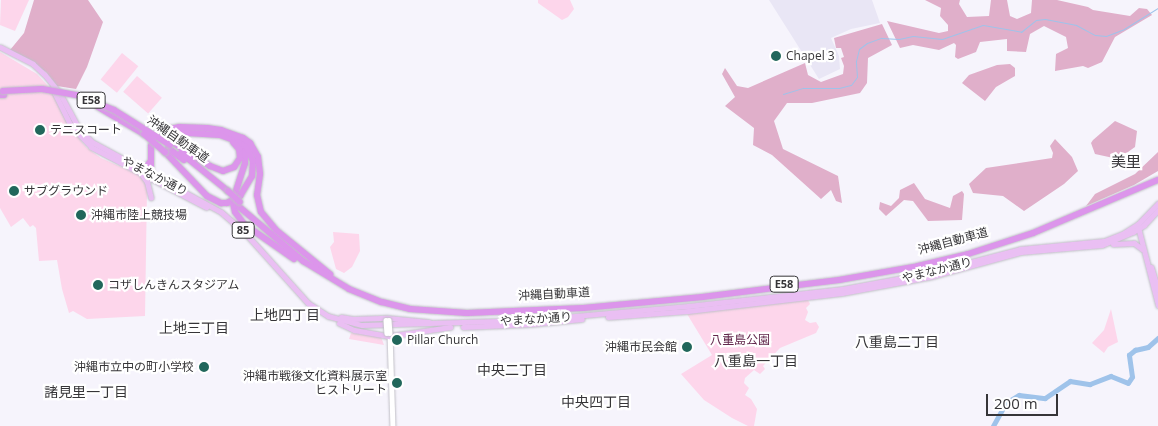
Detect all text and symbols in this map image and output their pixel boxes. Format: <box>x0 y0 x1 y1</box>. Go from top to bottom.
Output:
place label: Chapel 3 <box>786 49 835 63</box>
marker: Chapel 3 <box>770 50 782 62</box>
road number: E58 <box>76 92 106 108</box>
street label: 沖縄自動車道 <box>144 112 212 166</box>
place label: テニスコート <box>50 123 122 137</box>
marker: テニスコート <box>34 124 46 136</box>
street label: やまなか通り <box>120 153 190 199</box>
district label: 美里 <box>1111 153 1141 171</box>
place label: サブグラウンド <box>24 184 108 198</box>
marker: サブグラウンド <box>8 185 20 197</box>
place label: 沖縄市陸上競技場 <box>91 208 187 222</box>
marker: 沖縄市陸上競技場 <box>75 209 87 221</box>
road number: 85 <box>230 222 256 238</box>
street label: 沖縄自動車道 <box>916 225 990 257</box>
street label: やまなか通り <box>900 254 974 286</box>
road number: E58 <box>769 276 799 292</box>
place label: コザしんきんスタジアム <box>108 278 240 292</box>
marker: コザしんきんスタジアム <box>92 279 104 291</box>
street label: 沖縄自動車道 <box>518 285 590 303</box>
district label: 上地四丁目 <box>250 307 320 323</box>
street label: やまなか通り <box>500 309 572 329</box>
district label: 上地三丁目 <box>159 320 229 336</box>
place label: Pillar Church <box>407 333 478 347</box>
park label: 八重島公園 <box>710 333 770 347</box>
marker: Pillar Church <box>391 334 403 346</box>
district label: 八重島二丁目 <box>855 334 939 350</box>
place label: 沖縄市民会館 <box>605 340 677 354</box>
marker: 沖縄市民会館 <box>681 341 693 353</box>
district label: 八重島一丁目 <box>714 353 798 369</box>
place label: 沖縄市立中の町小学校 <box>74 360 194 374</box>
marker: 沖縄市立中の町小学校 <box>198 361 210 373</box>
district label: 中央二丁目 <box>477 362 547 378</box>
place label: 沖縄市戦後文化資料展示室 ヒストリート <box>243 369 387 397</box>
marker: 沖縄市戦後文化資料展示室 ヒストリート <box>391 377 403 389</box>
district label: 諸見里一丁目 <box>44 384 128 400</box>
scale bar <box>988 384 1060 416</box>
text: 200 m <box>994 393 1038 413</box>
district label: 中央四丁目 <box>561 394 631 410</box>

